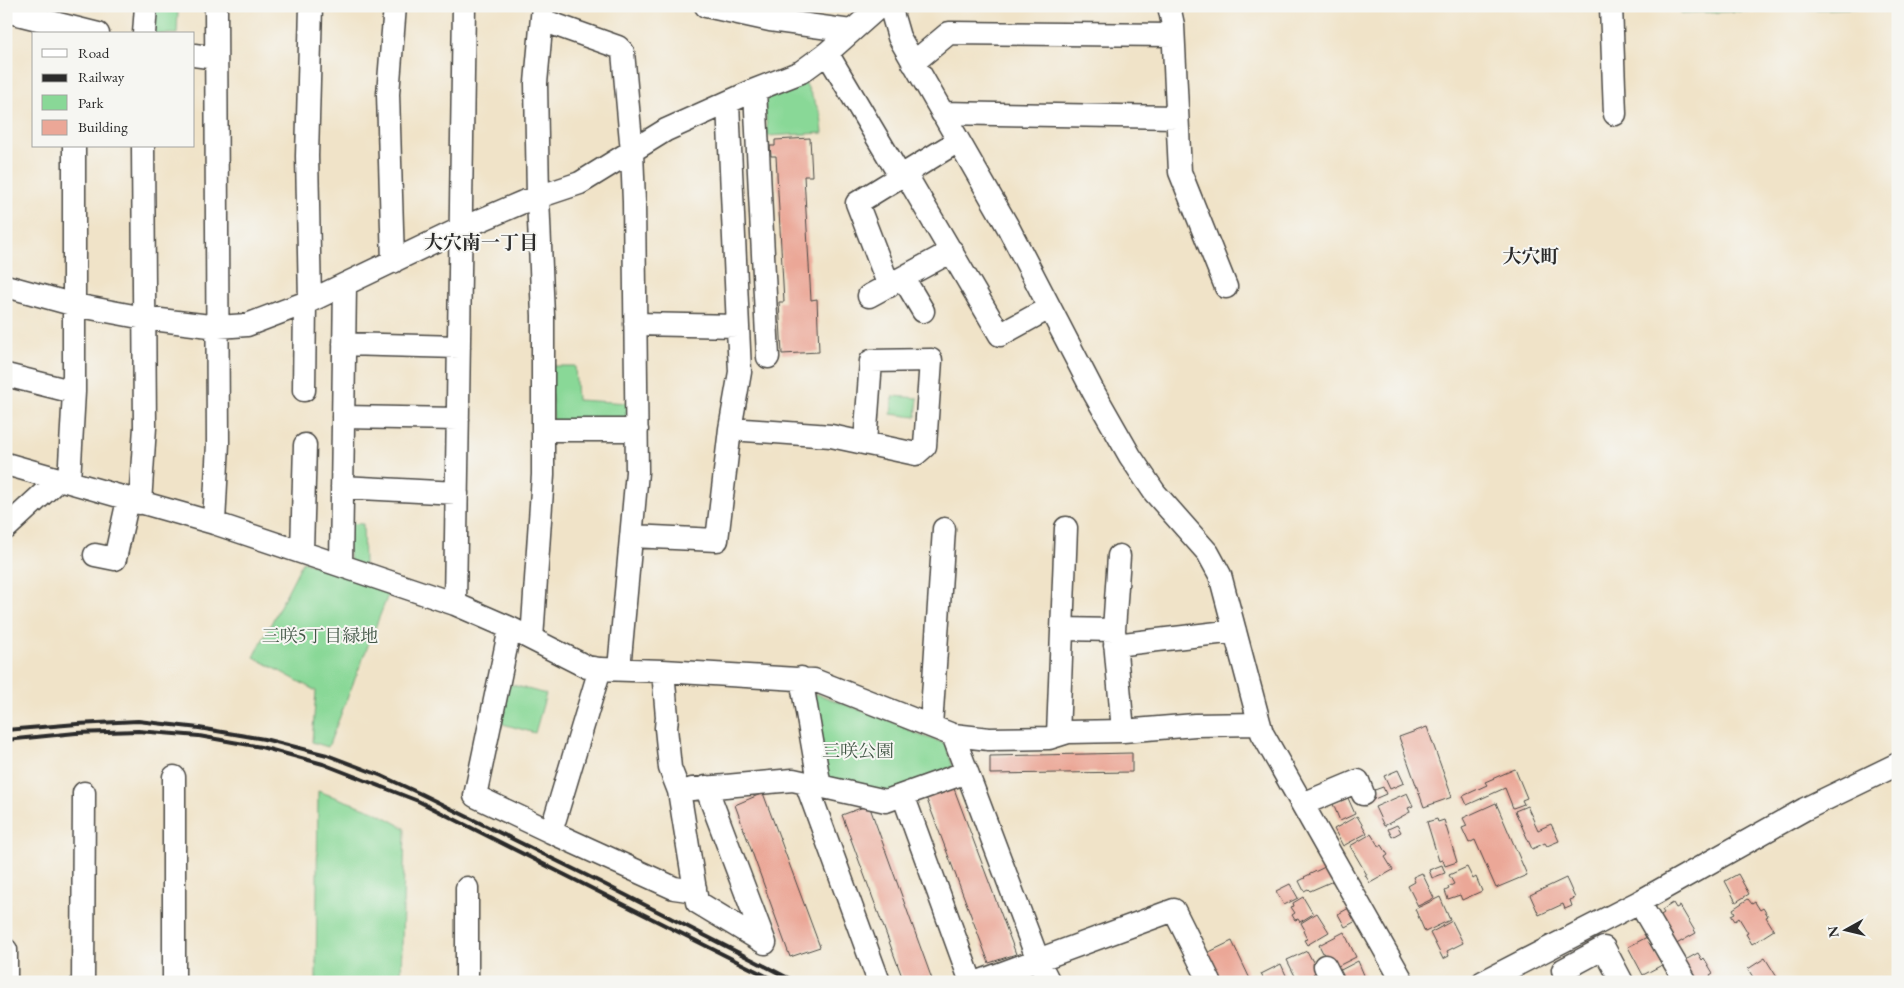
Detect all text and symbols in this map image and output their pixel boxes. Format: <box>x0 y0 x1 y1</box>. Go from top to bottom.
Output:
legend <box>32 32 195 148</box>
text: Road <box>78 43 110 62</box>
text: Railway <box>78 67 125 86</box>
text: Park <box>78 93 105 112</box>
text: Building <box>78 117 128 136</box>
district label: 大穴南一丁目 <box>424 230 538 255</box>
district label: 大穴町 <box>1502 244 1560 269</box>
park label: 三咲5丁目緑地 <box>262 624 378 647</box>
park label: 三咲公園 <box>822 739 894 762</box>
north arrow <box>1822 906 1872 956</box>
text: N <box>1823 924 1843 939</box>

